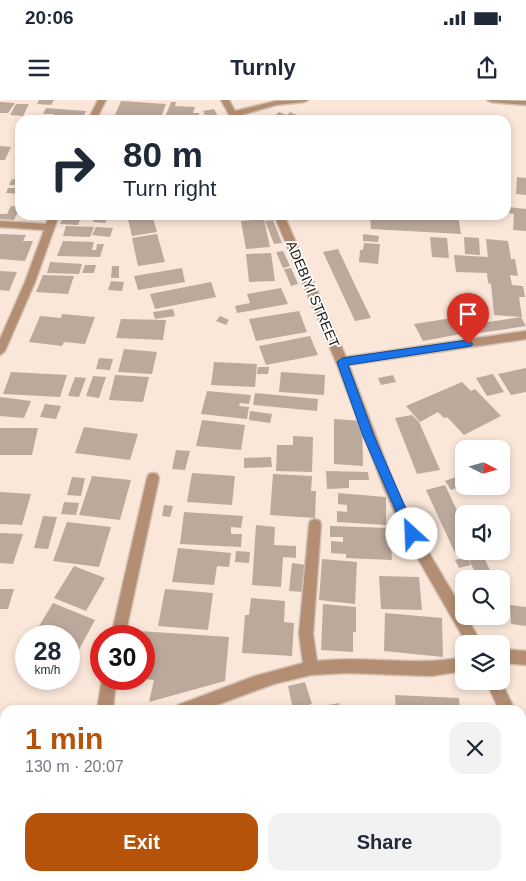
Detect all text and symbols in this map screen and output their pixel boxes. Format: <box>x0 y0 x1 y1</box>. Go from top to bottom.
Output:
text: 20:06 <box>25 7 74 28</box>
icon: menu <box>25 54 53 82</box>
icon: share <box>473 54 501 82</box>
text: Turnly <box>230 55 296 80</box>
icon: right <box>40 135 105 200</box>
text: 80 m <box>123 135 203 174</box>
text: Turn right <box>123 176 216 201</box>
street label: ADEBIYI STREET <box>283 238 343 350</box>
pin <box>447 293 489 344</box>
icon: arrive <box>454 300 482 328</box>
north arrow <box>455 440 510 495</box>
map controls <box>455 440 510 690</box>
button: sound <box>455 505 510 560</box>
position arrow <box>385 507 437 559</box>
button: search <box>455 570 510 625</box>
speed limit sign: 30 <box>90 625 155 690</box>
button: layers <box>455 635 510 690</box>
text: 28 <box>34 637 61 665</box>
text: km/h <box>34 663 61 677</box>
text: 1 min <box>25 722 103 755</box>
button: close <box>449 722 501 774</box>
text: 130 m · 20:07 <box>25 758 124 775</box>
button: Exit <box>25 813 258 871</box>
button: Share <box>268 813 501 871</box>

